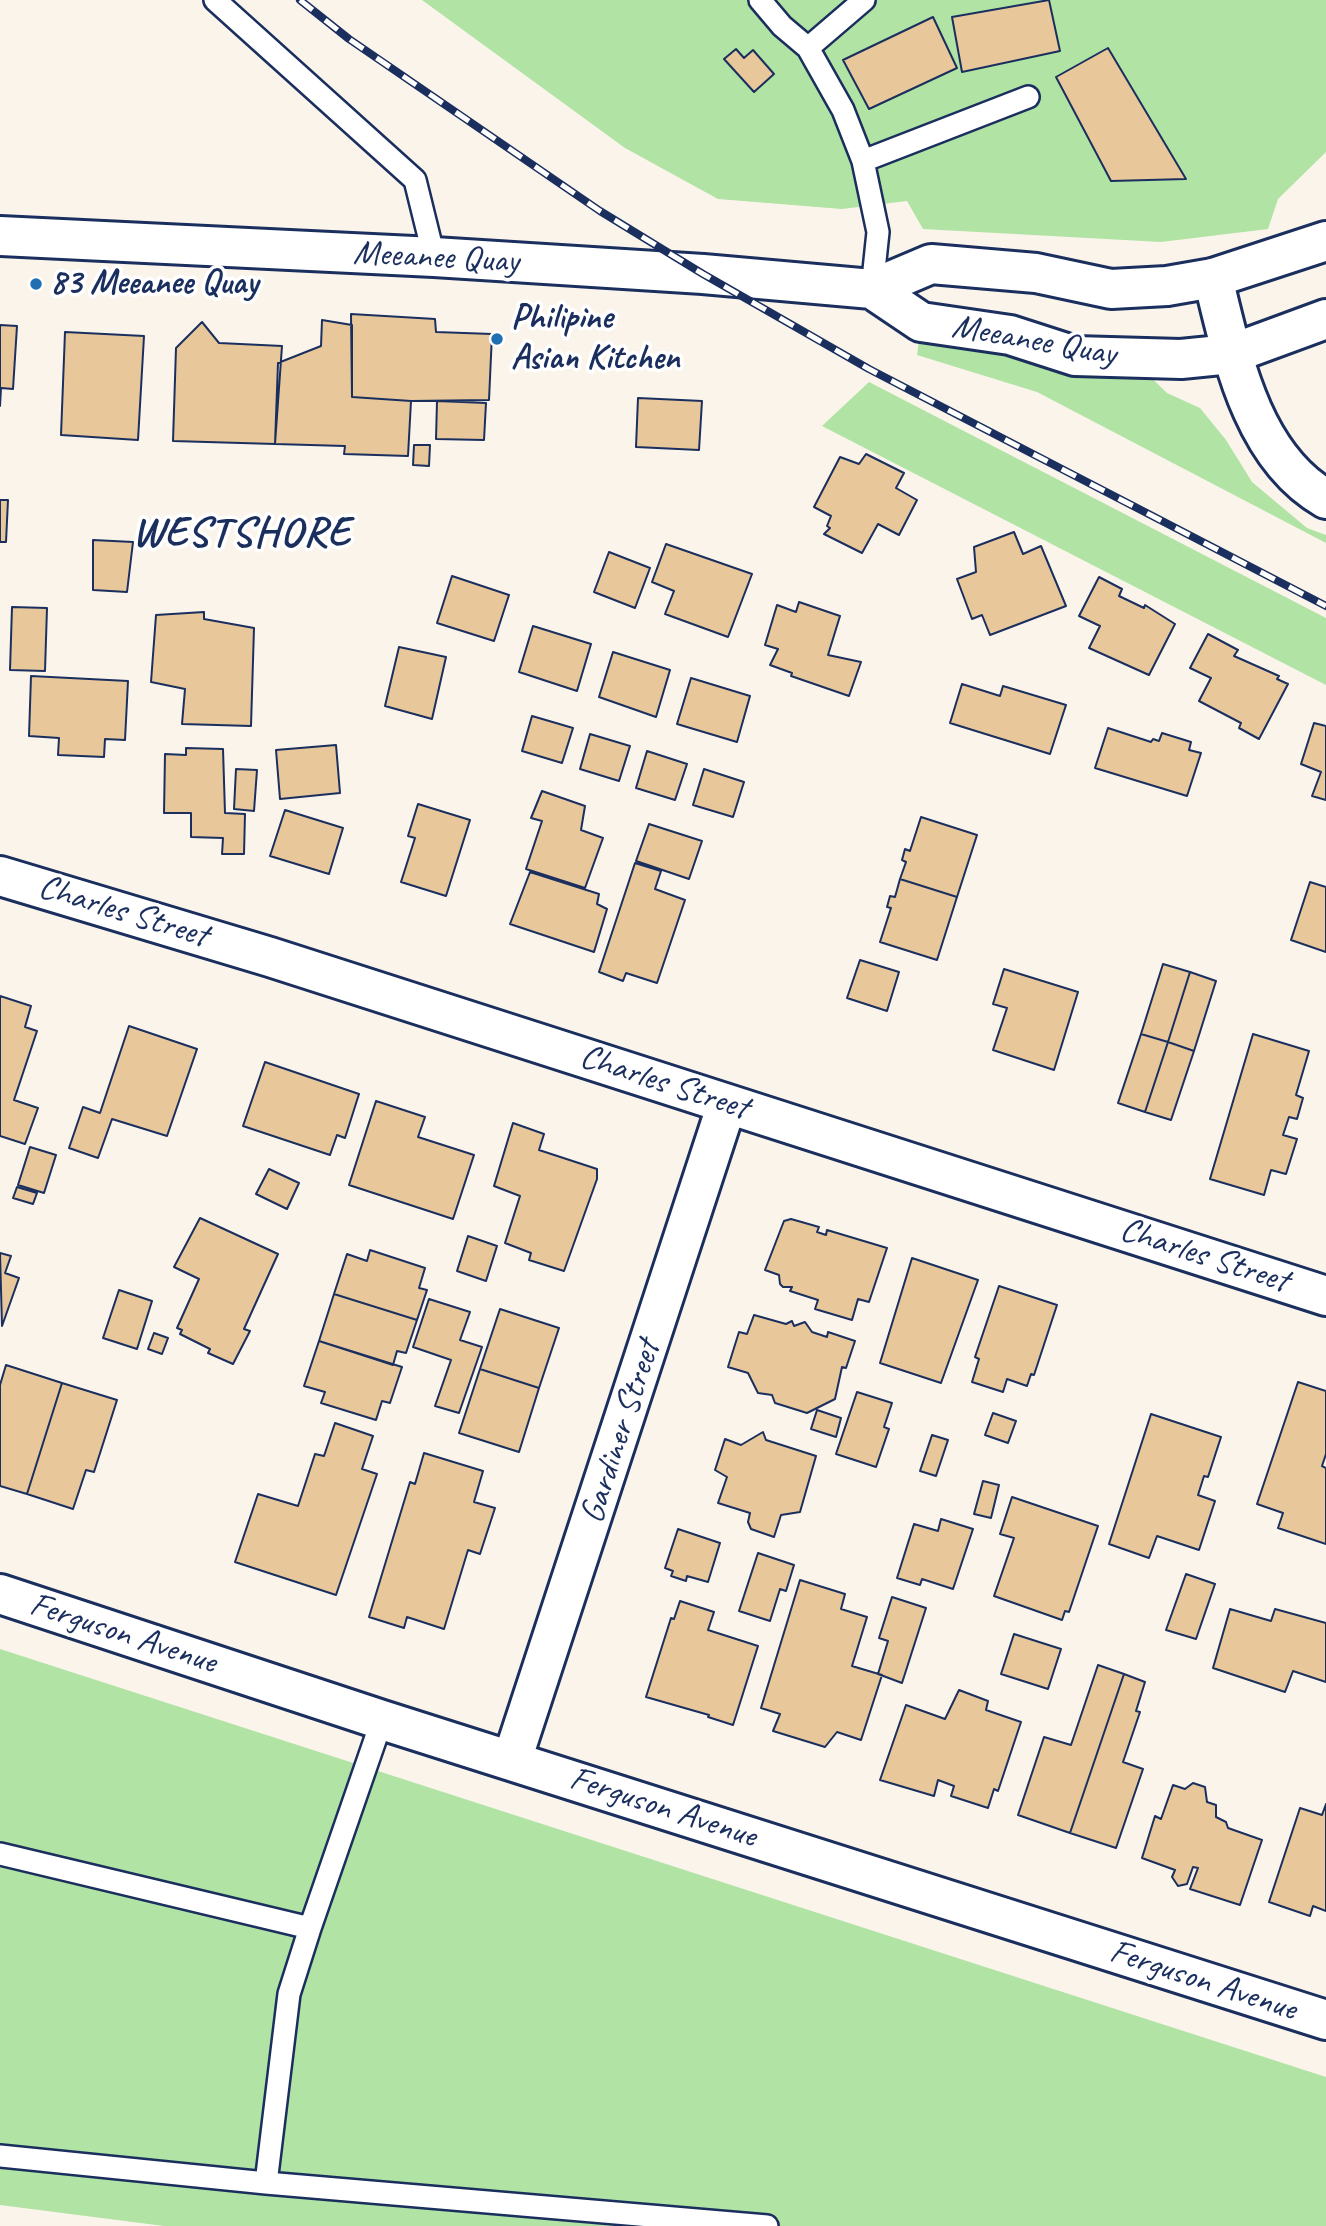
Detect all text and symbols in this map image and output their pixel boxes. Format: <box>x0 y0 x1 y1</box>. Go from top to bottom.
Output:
street label: Meeanee Quay <box>352 233 520 283</box>
place label: 83 Meeanee Quay <box>50 263 258 305</box>
marker: 83 Meeanee Quay <box>28 276 44 292</box>
place label: Philipine Asian Kitchen <box>511 298 680 380</box>
street label: Meeanee Quay <box>949 306 1119 376</box>
marker: Philipine Asian Kitchen <box>489 331 505 347</box>
district label: WESTSHORE <box>134 509 350 559</box>
street label: Charles Street <box>33 866 213 958</box>
street label: Charles Street <box>574 1036 754 1130</box>
street label: Charles Street <box>1114 1209 1294 1303</box>
street label: Gardiner Street <box>572 1335 670 1529</box>
street label: Ferguson Avenue <box>24 1584 222 1684</box>
street label: Ferguson Avenue <box>564 1758 762 1858</box>
street label: Ferguson Avenue <box>1104 1931 1302 2031</box>

